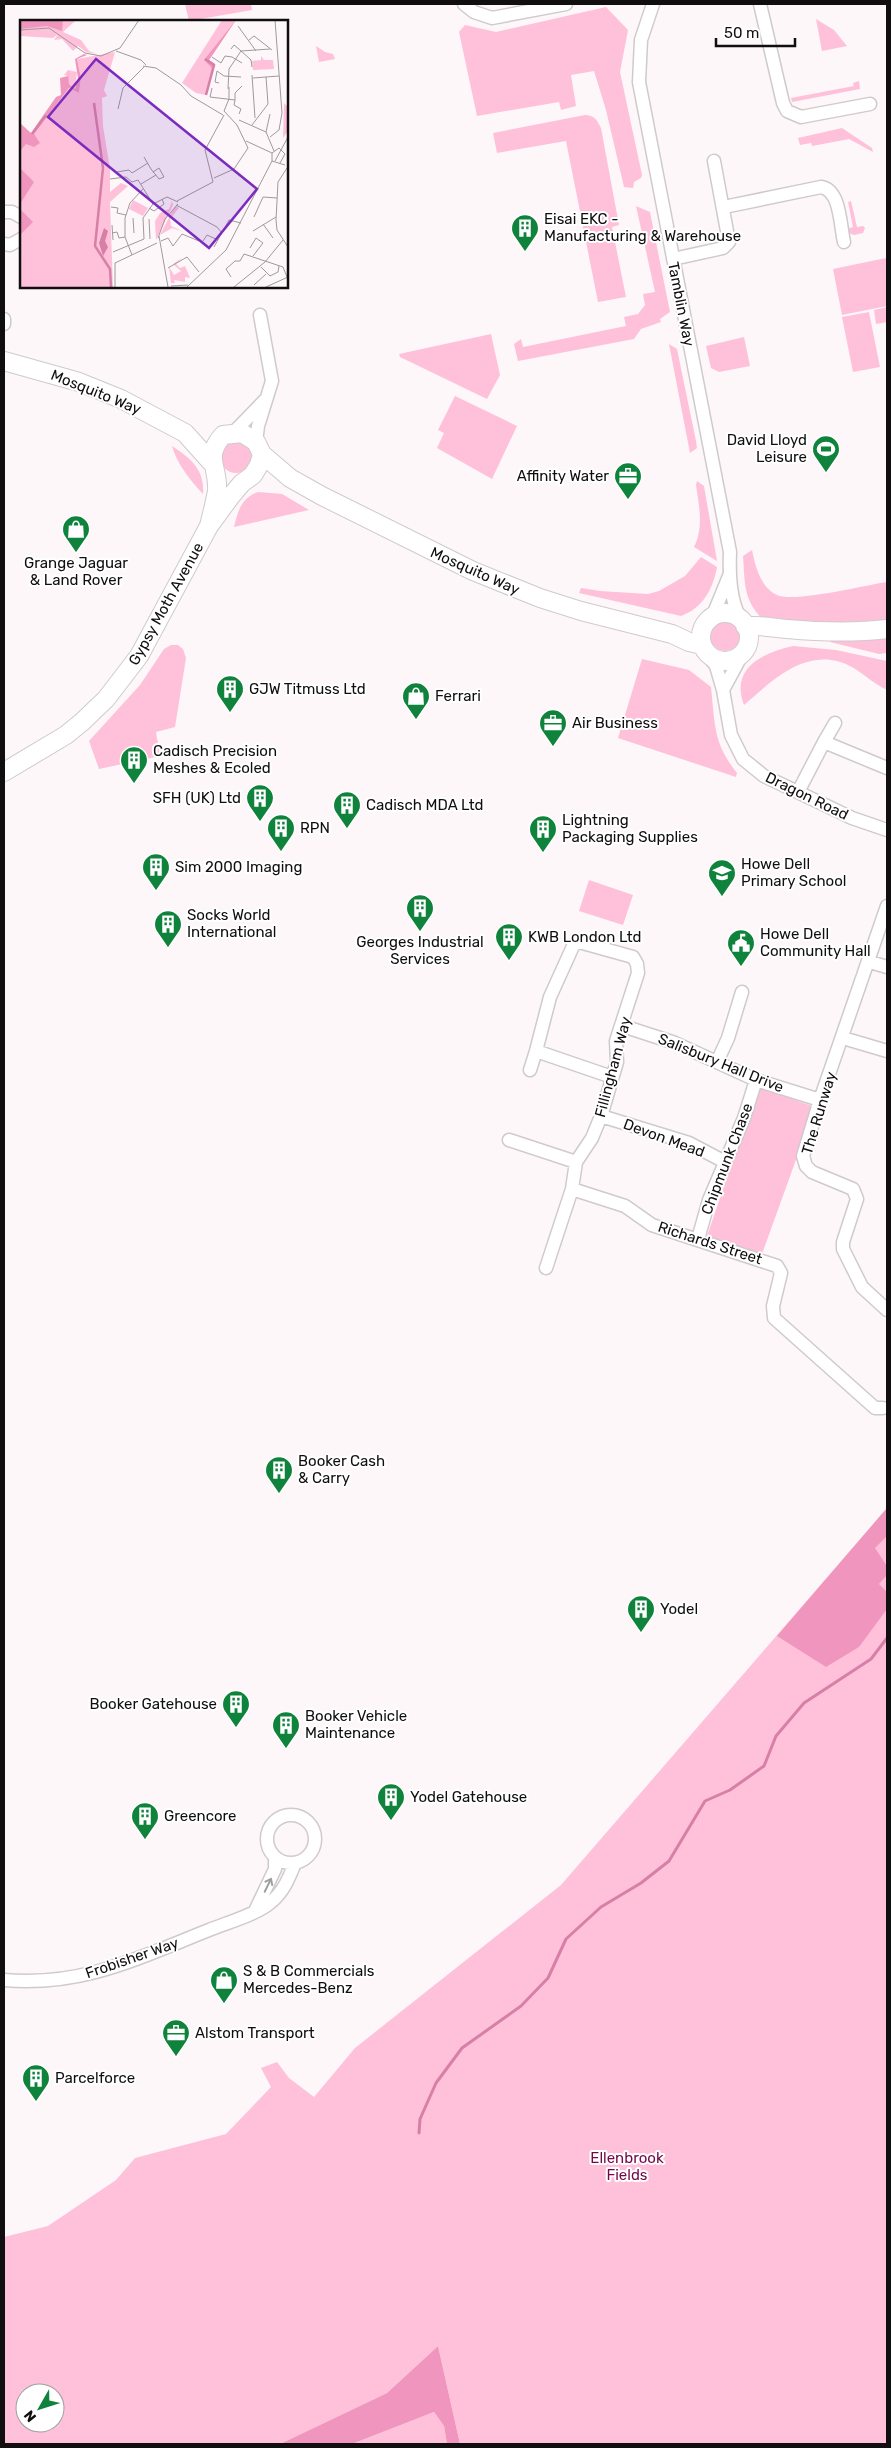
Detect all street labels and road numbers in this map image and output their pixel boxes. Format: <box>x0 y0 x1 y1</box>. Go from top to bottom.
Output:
street label: Tamblin Way <box>664 260 698 348</box>
street label: Mosquito Way <box>48 366 144 418</box>
street label: Gypsy Moth Avenue <box>125 539 207 669</box>
street label: Mosquito Way <box>428 543 522 599</box>
street label: Dragon Road <box>763 768 851 824</box>
street label: Fillingham Way <box>591 1015 635 1119</box>
street label: Salisbury Hall Drive <box>656 1030 786 1096</box>
street label: The Runway <box>798 1069 840 1157</box>
street label: Chipmunk Chase <box>697 1101 757 1217</box>
street label: Devon Mead <box>621 1115 707 1161</box>
street label: Richards Street <box>656 1218 764 1268</box>
street label: Frobisher Way <box>83 1934 181 1982</box>

